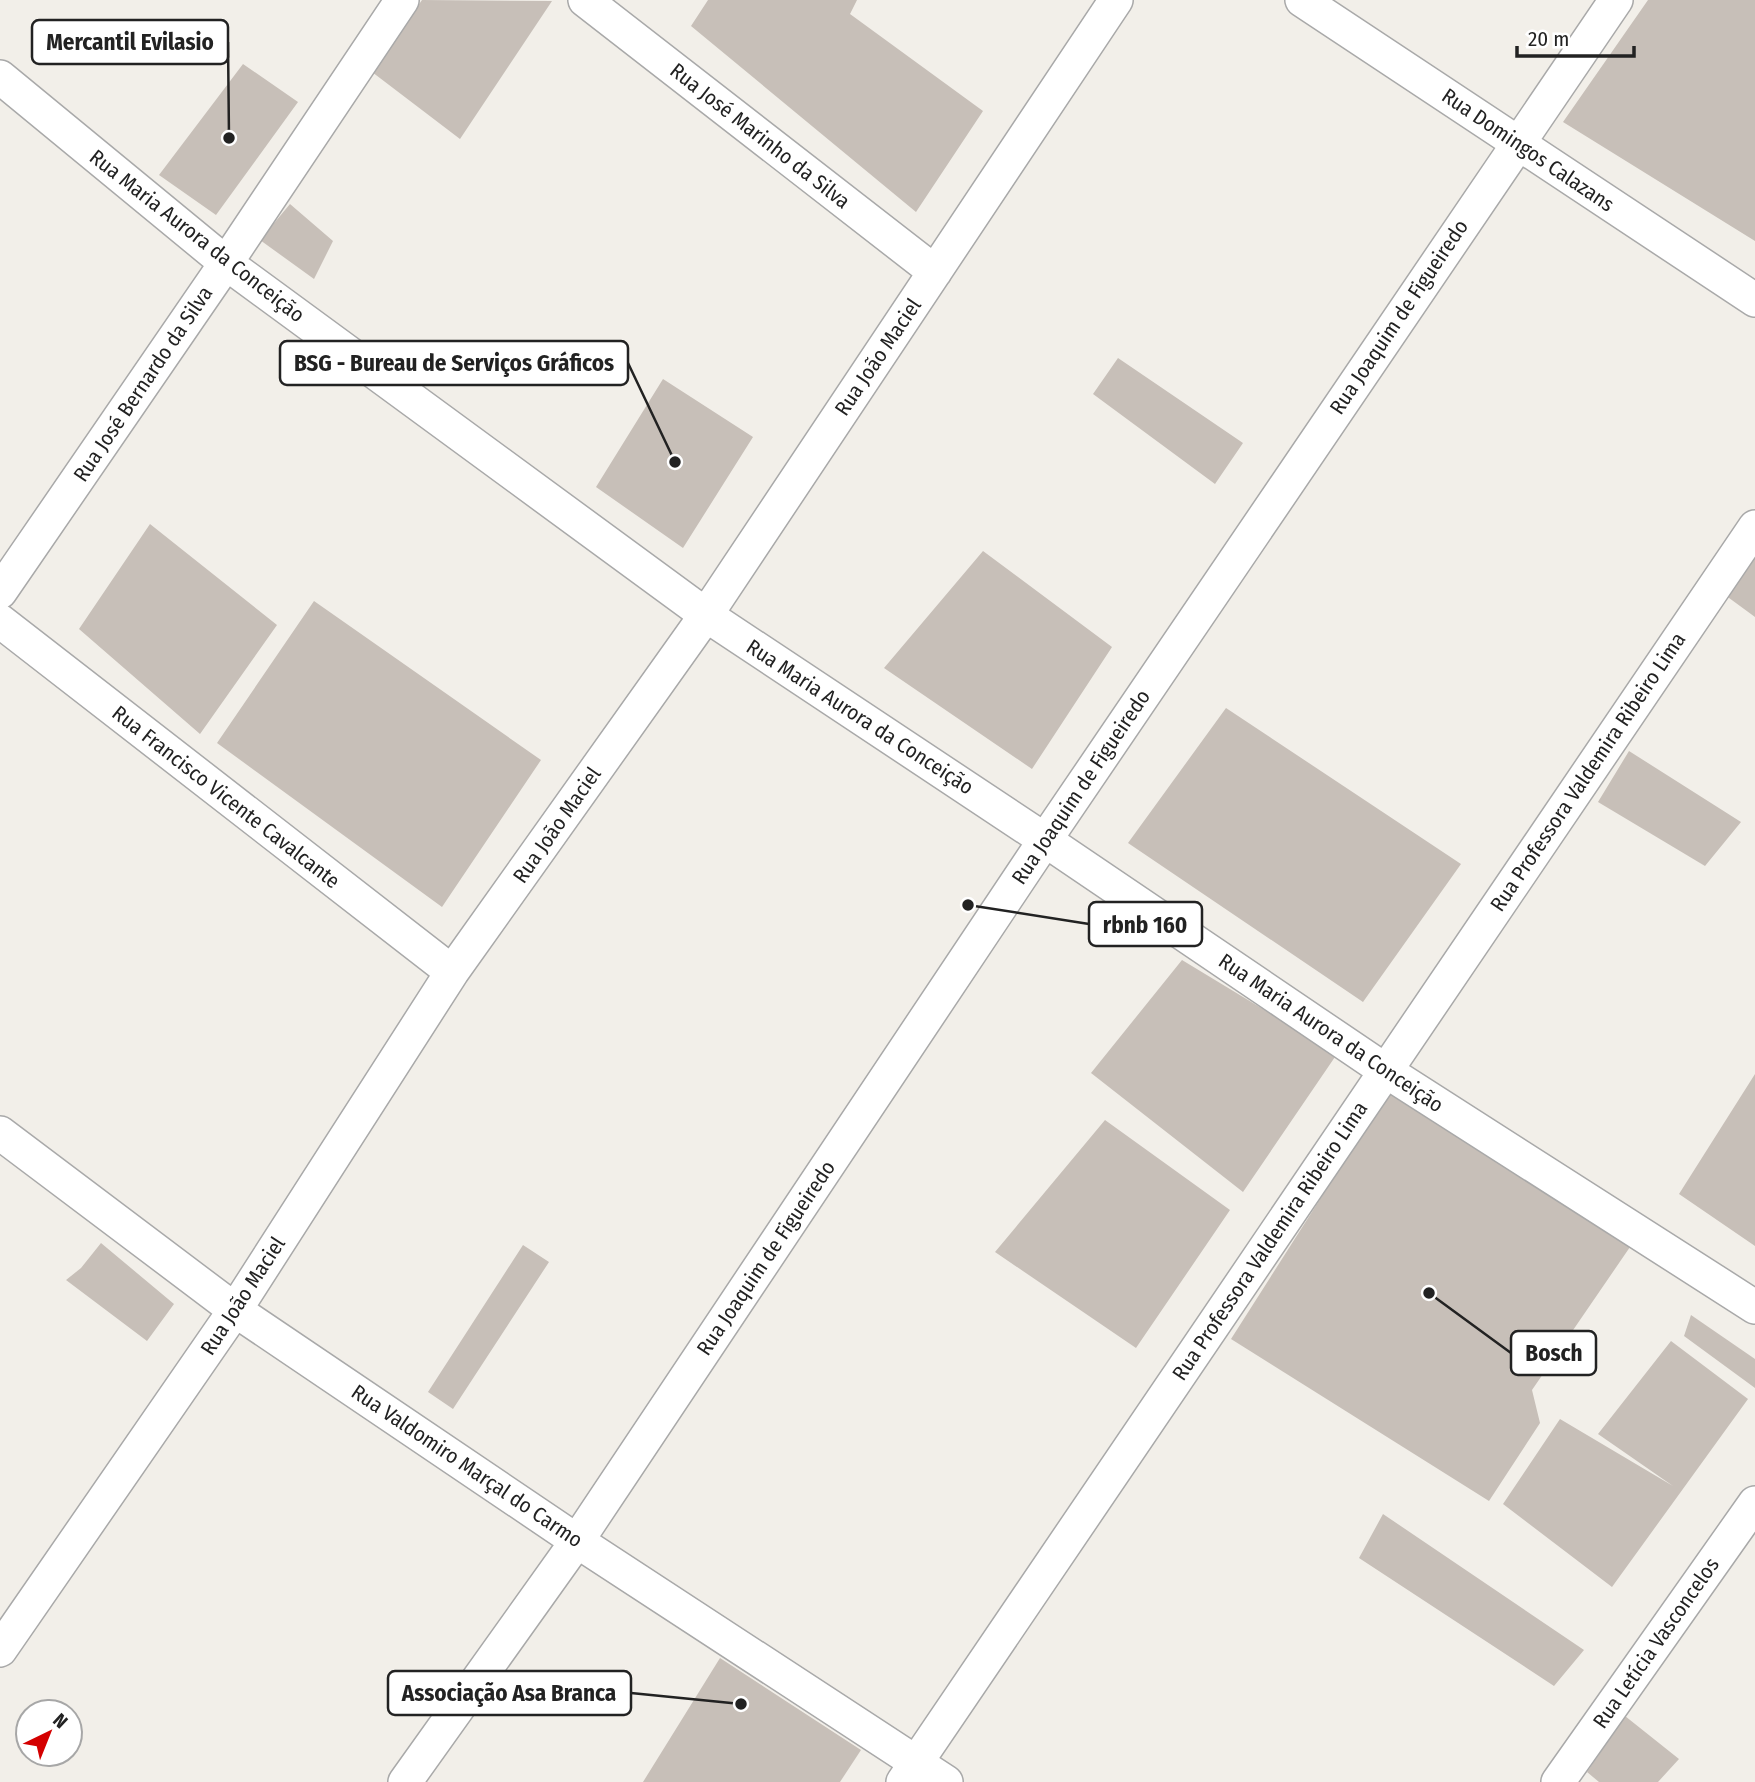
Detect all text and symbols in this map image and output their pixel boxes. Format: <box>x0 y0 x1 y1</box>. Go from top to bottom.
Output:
scale bar <box>1517 14 1634 58</box>
callout: Mercantil Evilasio <box>32 20 228 64</box>
text: 20 m <box>1528 26 1569 52</box>
text: Mercantil Evilasio <box>46 28 214 56</box>
street label: Rua José Marinho da Silva <box>665 58 855 214</box>
street label: Rua Domingos Calazans <box>1437 83 1619 217</box>
street label: Rua Maria Aurora da Conceição <box>84 144 310 328</box>
street label: Rua Joaquim de Figueiredo <box>1324 215 1474 419</box>
street label: Rua José Bernardo da Silva <box>68 281 218 487</box>
street label: Rua João Maciel <box>829 293 927 421</box>
callout: BSG - Bureau de Serviços Gráficos <box>280 341 628 385</box>
text: BSG - Bureau de Serviços Gráficos <box>294 349 614 377</box>
street label: Rua Professora Valdemira Ribeiro Lima <box>1485 628 1691 916</box>
street label: Rua Maria Aurora da Conceição <box>742 634 978 800</box>
street label: Rua Joaquim de Figueiredo <box>1006 685 1156 889</box>
street label: Rua Francisco Vicente Cavalcante <box>107 700 345 894</box>
street label: Rua João Maciel <box>507 761 607 888</box>
callout: rbnb 160 <box>1089 902 1202 946</box>
text: rbnb 160 <box>1103 911 1187 939</box>
street label: Rua Maria Aurora da Conceição <box>1214 948 1448 1118</box>
street label: Rua Professora Valdemira Ribeiro Lima <box>1167 1097 1373 1385</box>
street label: Rua Joaquim de Figueiredo <box>691 1156 841 1360</box>
street label: Rua João Maciel <box>195 1232 291 1360</box>
callout: Bosch <box>1511 1331 1596 1375</box>
text: Bosch <box>1525 1339 1583 1367</box>
street label: Rua Valdomiro Marçal do Carmo <box>346 1379 588 1553</box>
street label: Rua Letícia Vasconcelos <box>1587 1553 1725 1733</box>
callout: Associação Asa Branca <box>388 1671 631 1715</box>
text: Associação Asa Branca <box>401 1679 616 1707</box>
north arrow <box>14 1698 84 1768</box>
text: N <box>48 1709 72 1733</box>

